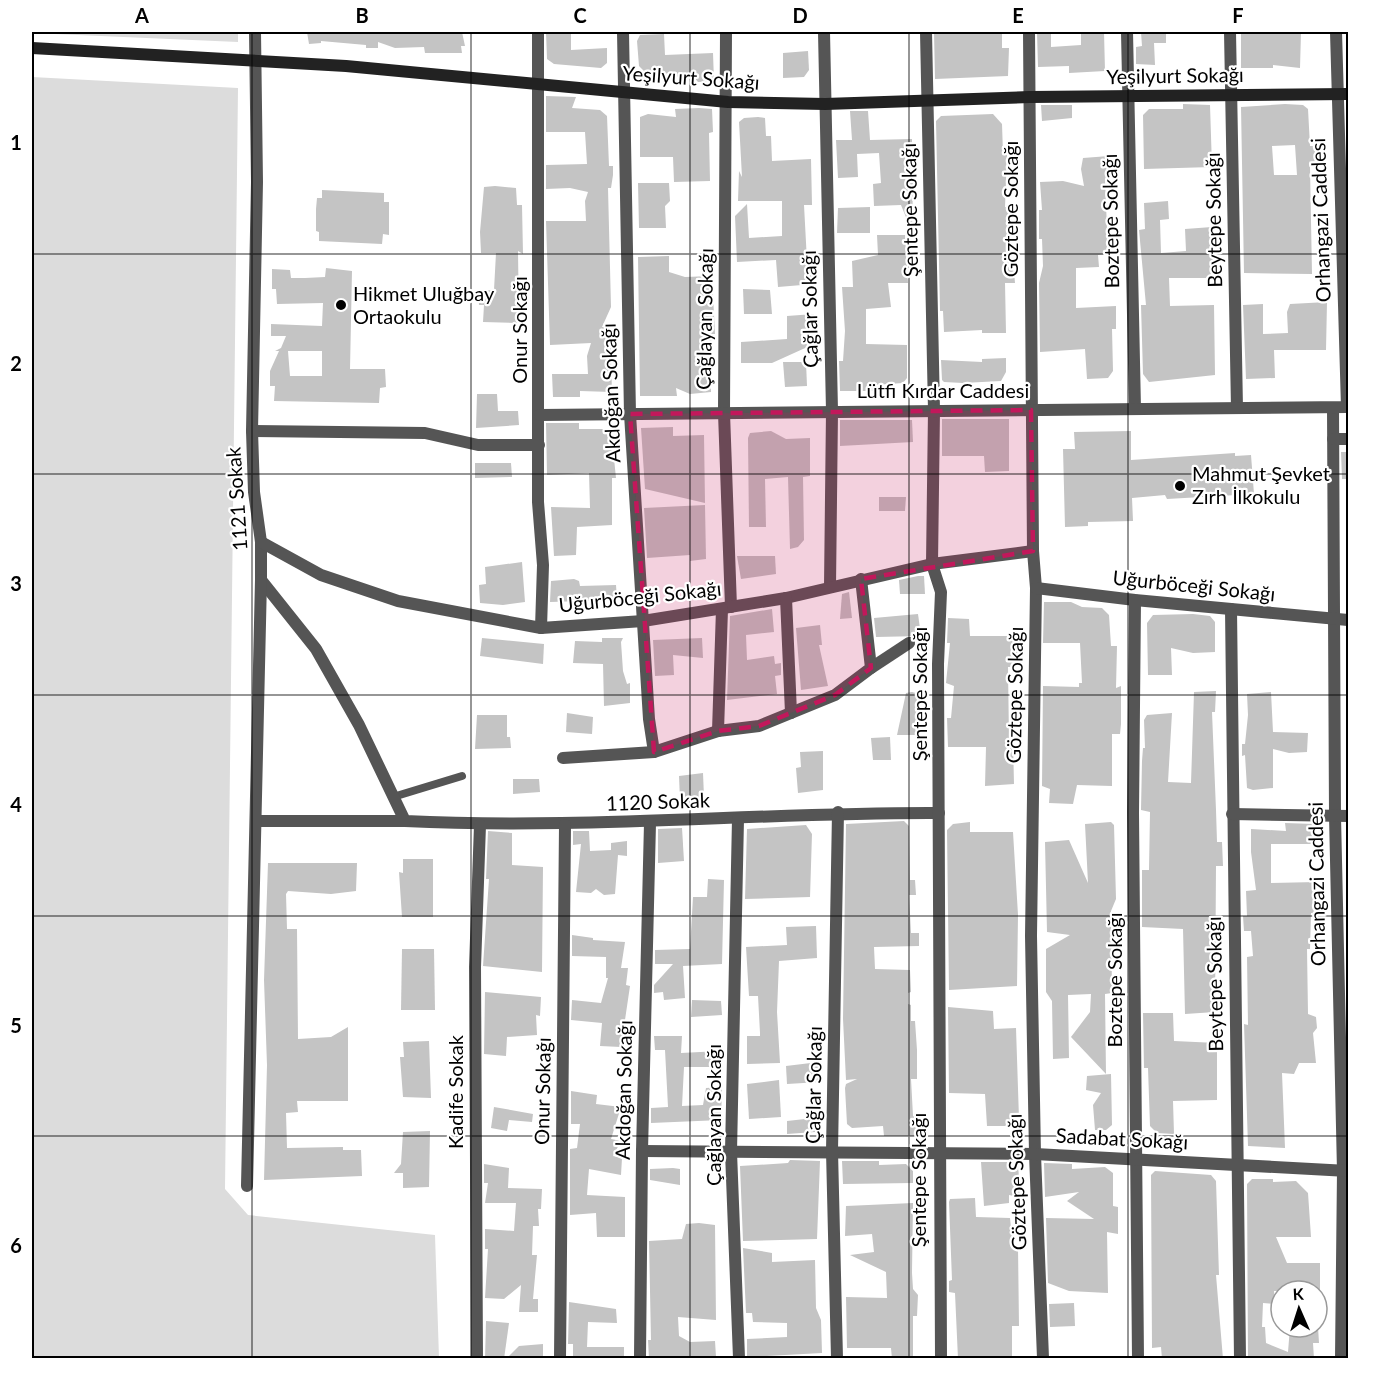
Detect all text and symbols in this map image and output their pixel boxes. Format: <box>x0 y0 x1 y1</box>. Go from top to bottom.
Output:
text: A <box>134 3 149 27</box>
text: B <box>355 3 369 27</box>
text: C <box>573 3 587 27</box>
text: D <box>792 3 808 27</box>
text: E <box>1012 3 1024 27</box>
text: F <box>1232 3 1244 27</box>
street label: Yeşilyurt Sokağı <box>622 60 760 94</box>
street label: Yeşilyurt Sokağı <box>1106 62 1244 88</box>
text: 1 <box>10 130 22 154</box>
street label: Orhangazi Caddesi <box>1305 137 1335 303</box>
street label: Göztepe Sokağı <box>998 141 1022 277</box>
street label: Şentepe Sokağı <box>896 143 922 277</box>
street label: Beytepe Sokağı <box>1200 152 1226 288</box>
street label: Boztepe Sokağı <box>1097 153 1123 289</box>
street label: Çağlayan Sokağı <box>691 248 717 390</box>
street label: Çağlar Sokağı <box>796 250 822 368</box>
street label: Onur Sokağı <box>507 276 531 384</box>
place label: Hikmet Uluğbay Ortaokulu <box>353 281 495 328</box>
marker: Hikmet Uluğbay Ortaokulu <box>334 298 348 312</box>
street label: Akdoğan Sokağı <box>596 323 624 463</box>
text: 2 <box>10 351 22 375</box>
street label: Lütfi Kırdar Caddesi <box>857 378 1029 402</box>
street label: 1121 Sokak <box>220 446 252 552</box>
place label: Mahmut Şevket Zırh İlkokulu <box>1192 461 1330 508</box>
marker: Mahmut Şevket Zırh İlkokulu <box>1173 479 1187 493</box>
street label: Uğurböceği Sokağı <box>1112 565 1277 605</box>
text: 3 <box>10 571 22 595</box>
street label: Uğurböceği Sokağı <box>557 576 722 616</box>
street label: Göztepe Sokağı <box>1001 626 1027 764</box>
street label: Şentepe Sokağı <box>907 627 931 761</box>
street label: 1120 Sokak <box>606 787 711 815</box>
text: 4 <box>10 792 22 816</box>
street label: Orhangazi Caddesi <box>1303 802 1329 966</box>
street label: Boztepe Sokağı <box>1102 913 1126 1047</box>
street label: Beytepe Sokağı <box>1201 916 1227 1052</box>
text: 5 <box>10 1013 22 1037</box>
street label: Akdoğan Sokağı <box>610 1020 636 1160</box>
street label: Çağlar Sokağı <box>800 1026 826 1144</box>
street label: Kadife Sokak <box>443 1034 467 1149</box>
street label: Onur Sokağı <box>529 1037 555 1145</box>
street label: Çağlayan Sokağı <box>701 1044 725 1186</box>
street label: Şentepe Sokağı <box>906 1113 930 1247</box>
street label: Göztepe Sokağı <box>1002 1113 1030 1251</box>
street label: Sadabat Sokağı <box>1055 1123 1189 1153</box>
text: 6 <box>10 1233 22 1257</box>
north arrow <box>1269 1279 1329 1339</box>
text: K <box>1292 1284 1305 1303</box>

